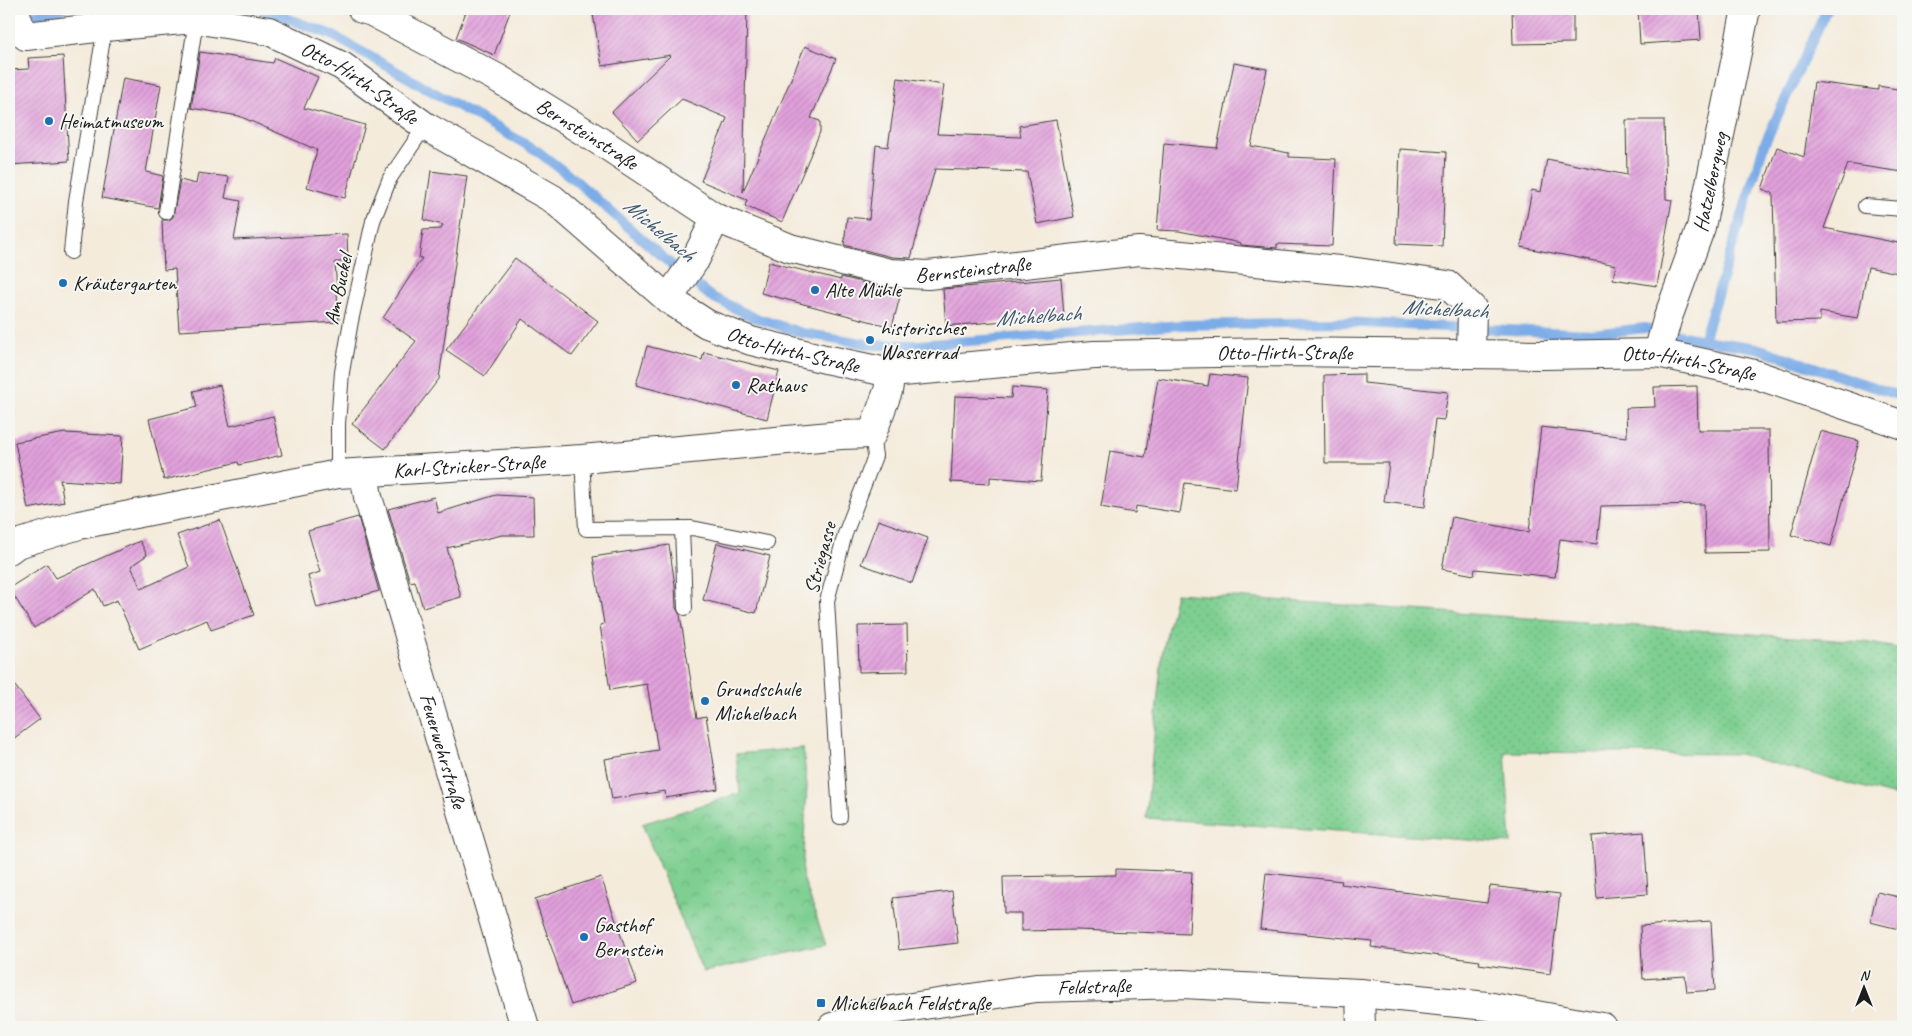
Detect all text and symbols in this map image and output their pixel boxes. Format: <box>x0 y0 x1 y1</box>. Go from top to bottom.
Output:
street label: Otto-Hirth-Straße <box>297 35 425 131</box>
street label: Bernsteinstraße <box>532 92 645 177</box>
place label: Heimatmuseum <box>59 108 164 134</box>
marker: Heimatmuseum <box>43 115 55 127</box>
street label: Hatzelbergweg <box>1687 129 1734 234</box>
water label: Michelbach <box>618 192 703 269</box>
street label: Am Buckel <box>318 248 359 327</box>
street label: Bernsteinstraße <box>915 250 1034 288</box>
place label: Kräutergarten <box>73 270 178 296</box>
marker: Kräutergarten <box>57 277 69 289</box>
place label: Alte Mühle <box>825 277 903 303</box>
marker: Alte Mühle <box>809 284 821 296</box>
water label: Michelbach <box>1402 293 1490 325</box>
water label: Michelbach <box>995 299 1084 333</box>
place label: historisches Wasserrad <box>880 315 967 365</box>
street label: Otto-Hirth-Straße <box>723 320 864 379</box>
marker: historisches Wasserrad <box>864 334 876 346</box>
street label: Otto-Hirth-Straße <box>1217 339 1355 366</box>
street label: Otto-Hirth-Straße <box>1621 340 1760 387</box>
place label: Rathaus <box>746 372 808 398</box>
marker: Rathaus <box>730 379 742 391</box>
street label: Karl-Stricker-Straße <box>392 448 548 484</box>
street label: Striegasse <box>798 517 843 597</box>
place label: Grundschule Michelbach <box>715 676 802 726</box>
street label: Feuerwehrstraße <box>414 690 473 813</box>
marker: Grundschule Michelbach <box>699 695 711 707</box>
place label: Gasthof Bernstein <box>594 912 664 962</box>
marker: Gasthof Bernstein <box>578 931 590 943</box>
north arrow <box>1840 964 1890 1014</box>
text: N <box>1860 967 1871 984</box>
street label: Feldstraße <box>1057 972 1133 1000</box>
place label: Michelbach Feldstraße <box>831 990 993 1016</box>
marker: Michelbach Feldstraße <box>815 997 827 1009</box>

